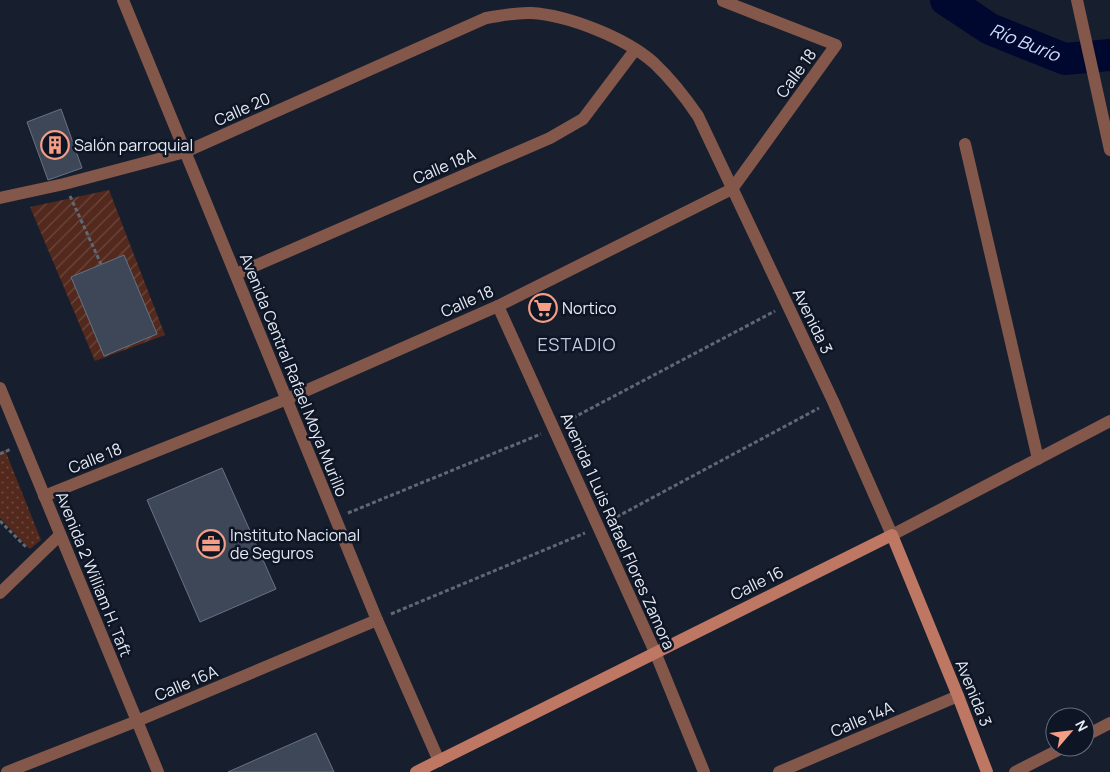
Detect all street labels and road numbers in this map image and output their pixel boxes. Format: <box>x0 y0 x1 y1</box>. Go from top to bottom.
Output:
street label: Calle 18 <box>771 44 821 102</box>
street label: Calle 20 <box>210 87 274 131</box>
street label: Calle 18A <box>409 143 479 189</box>
street label: Avenida Central Rafael Moya Murillo <box>235 250 353 500</box>
street label: Calle 18 <box>437 280 497 322</box>
street label: Avenida 3 <box>788 285 838 357</box>
street label: Avenida 1 Luis Rafael Flores Zamora <box>556 409 680 653</box>
street label: Calle 18 <box>65 437 125 479</box>
street label: Avenida 2 William H. Taft <box>51 488 137 660</box>
street label: Calle 16 <box>727 561 787 605</box>
street label: Avenida 3 <box>951 656 997 730</box>
street label: Calle 16A <box>151 660 221 706</box>
street label: Calle 14A <box>827 696 897 742</box>

